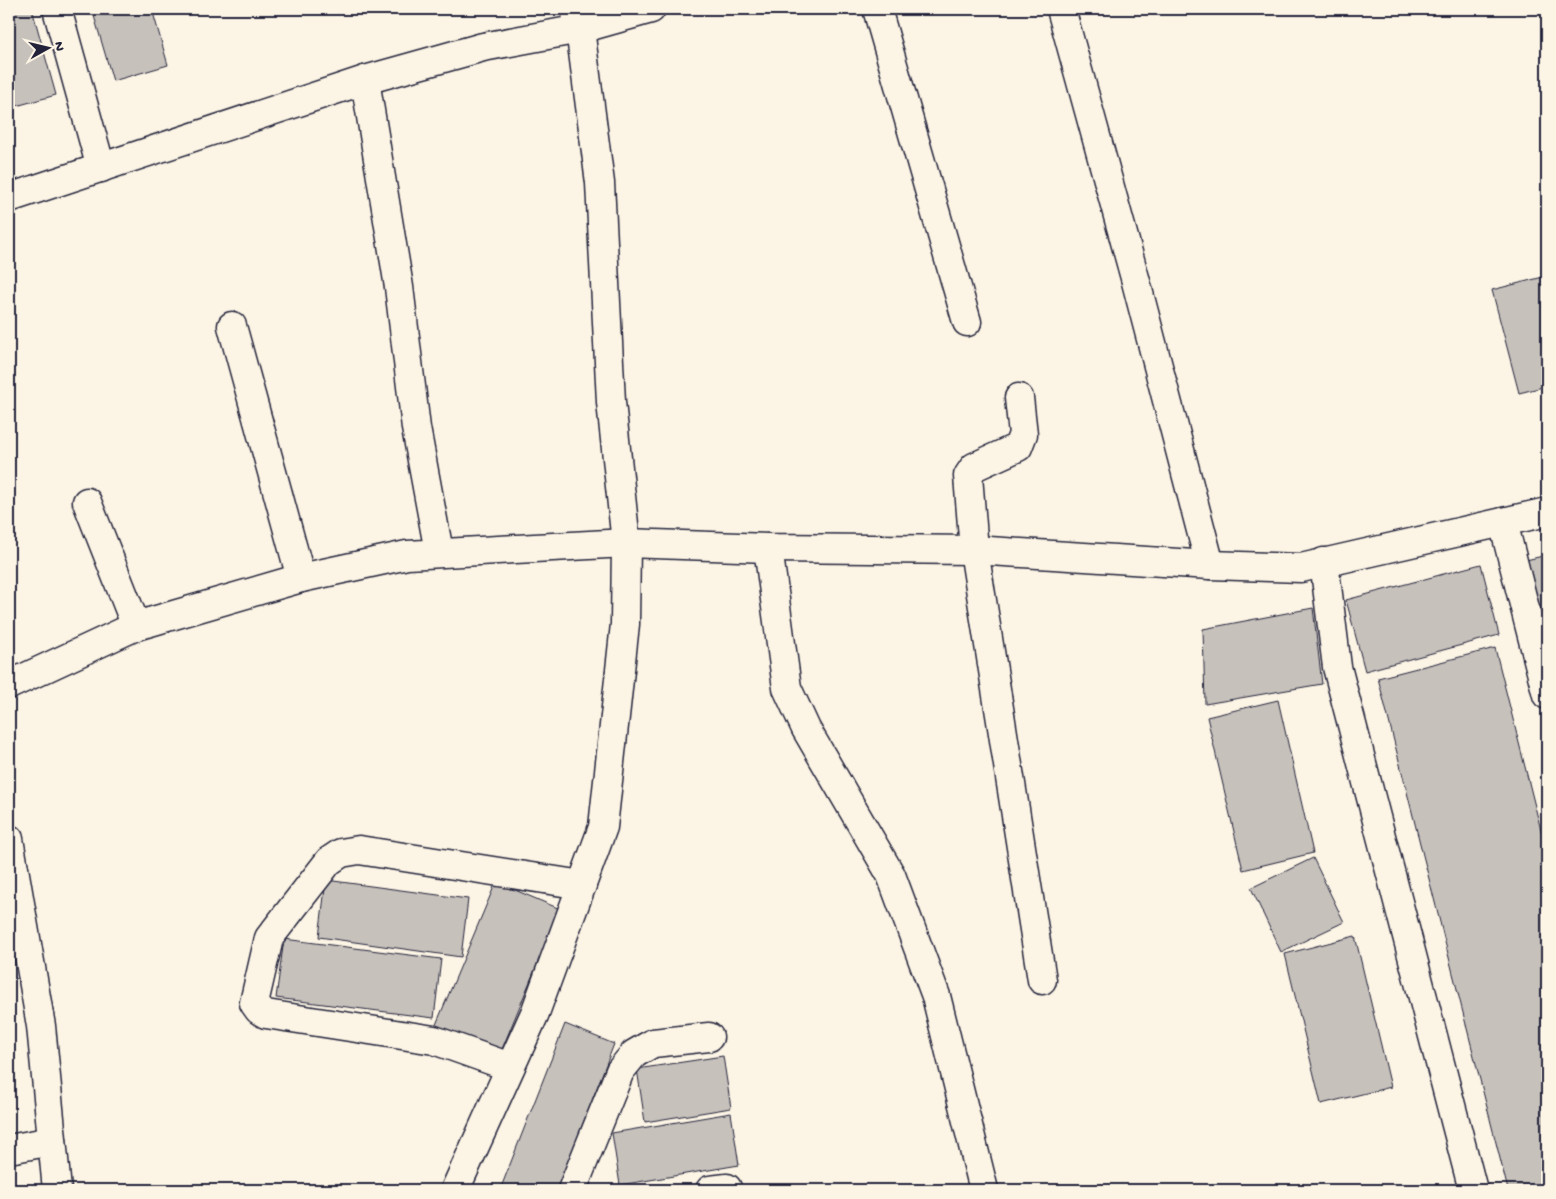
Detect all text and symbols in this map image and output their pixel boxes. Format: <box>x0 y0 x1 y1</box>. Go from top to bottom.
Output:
north arrow <box>22 22 72 72</box>
text: N <box>49 41 67 52</box>

